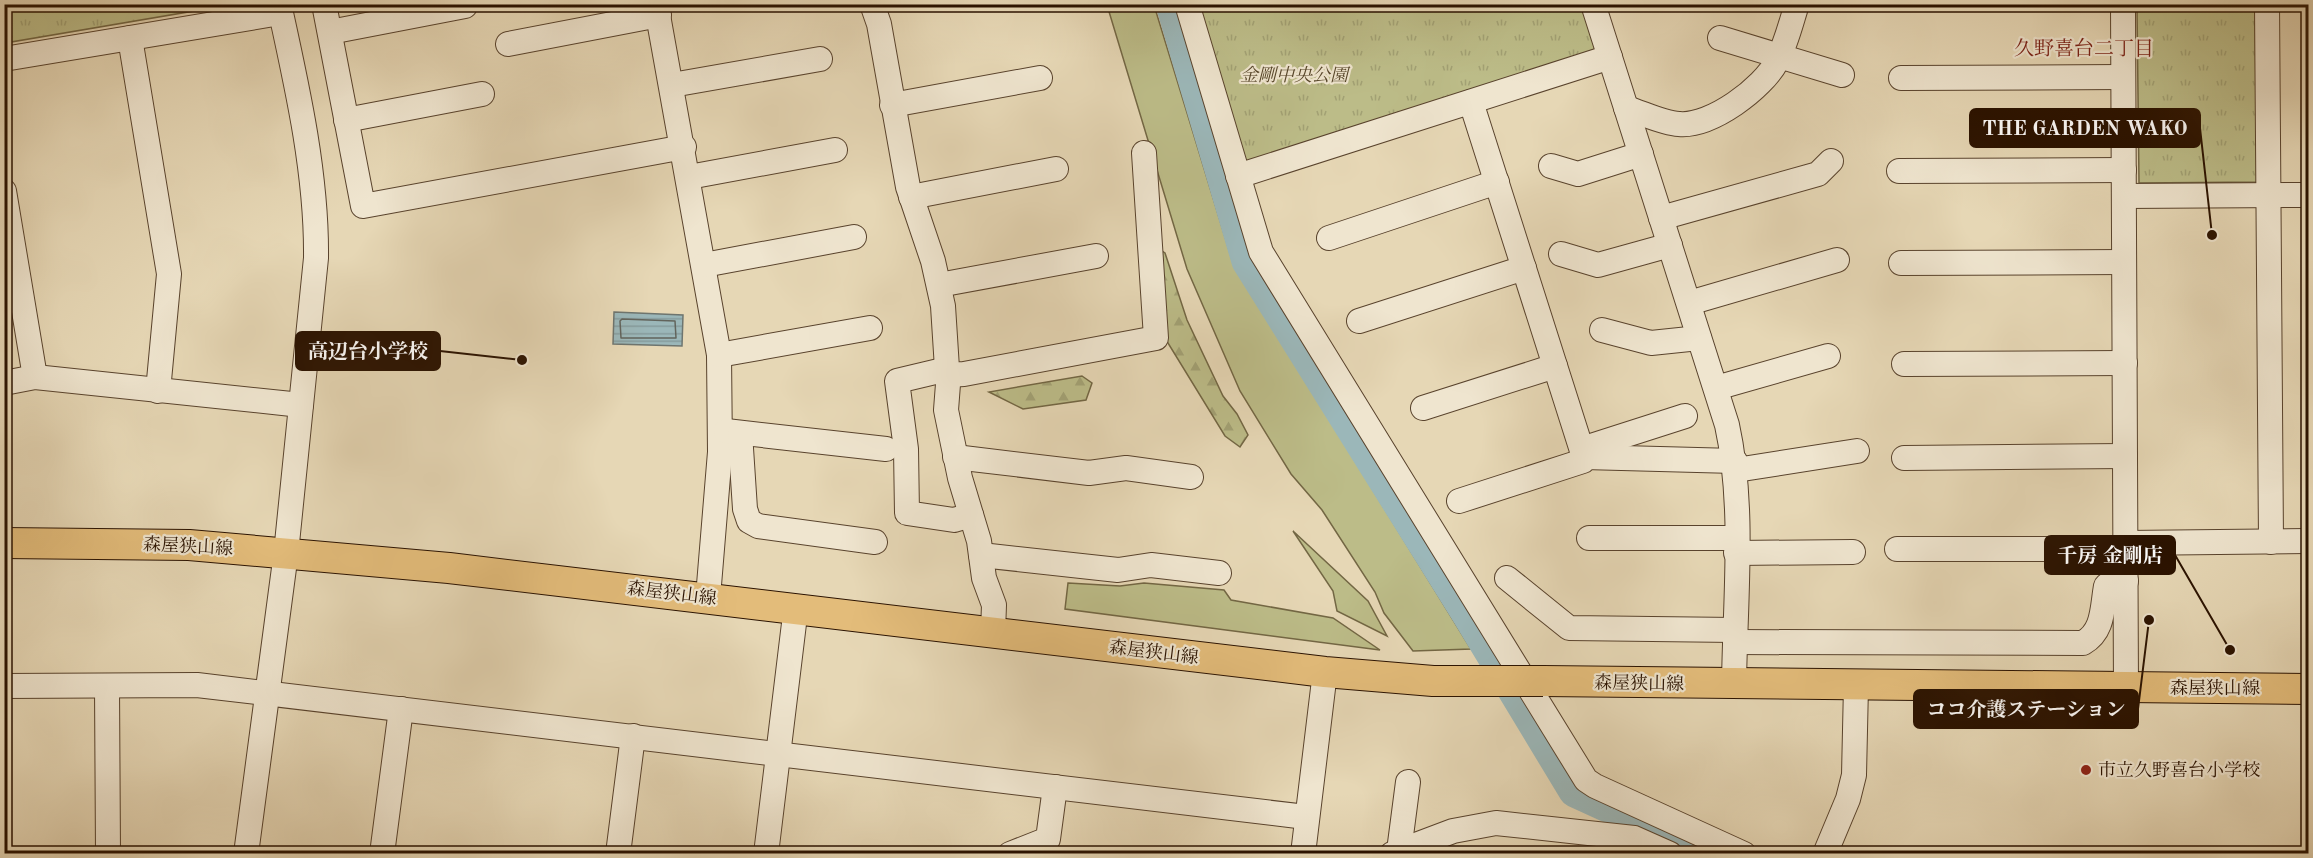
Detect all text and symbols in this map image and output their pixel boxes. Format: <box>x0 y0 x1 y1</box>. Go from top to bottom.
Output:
district label: 久野喜台二丁目 <box>2014 37 2154 60</box>
park label: 金剛中央公園 <box>1240 65 1351 85</box>
callout: THE GARDEN WAKO <box>1970 109 2200 147</box>
text: THE GARDEN WAKO <box>1982 120 2188 140</box>
callout: 高辺台小学校 <box>296 332 440 370</box>
text: 高辺台小学校 <box>308 340 428 363</box>
street label: 森屋狭山線 <box>143 534 233 558</box>
callout: 千房 金剛店 <box>2045 536 2175 574</box>
text: 千房 金剛店 <box>2057 544 2163 567</box>
street label: 森屋狭山線 <box>626 578 718 608</box>
street label: 森屋狭山線 <box>1108 637 1200 667</box>
street label: 森屋狭山線 <box>1594 672 1684 694</box>
street label: 森屋狭山線 <box>2170 678 2260 698</box>
callout: ココ介護ステーション <box>1914 690 2138 728</box>
text: ココ介護ステーション <box>1927 699 2125 721</box>
place label: 市立久野喜台小学校 <box>2098 760 2260 780</box>
marker: 市立久野喜台小学校 <box>2079 763 2093 777</box>

